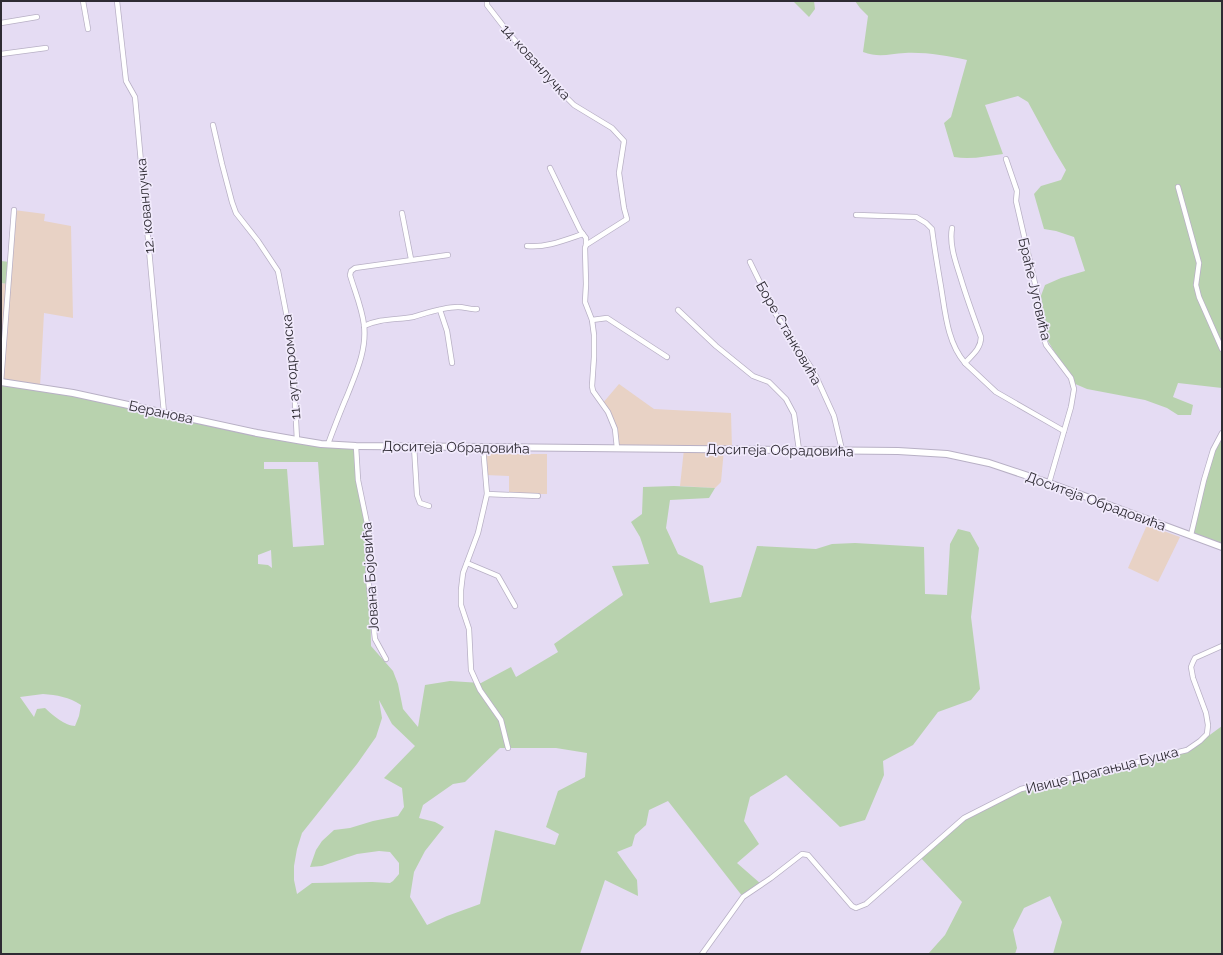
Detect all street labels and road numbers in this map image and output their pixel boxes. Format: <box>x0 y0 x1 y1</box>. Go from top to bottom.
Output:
street label: 14. кованлучка <box>498 21 574 103</box>
street label: 12. кованлучка <box>133 158 157 254</box>
street label: Браће Југовића <box>1015 236 1055 342</box>
street label: Боре Станковића <box>753 278 825 388</box>
street label: 11. аутодромска <box>278 314 304 420</box>
street label: Беранова <box>127 397 195 427</box>
street label: Доситеја Обрадовића <box>382 438 530 456</box>
street label: Доситеја Обрадовића <box>706 441 854 459</box>
street label: Доситеја Обрадовића <box>1024 468 1168 534</box>
street label: Јована Бојовића <box>358 522 382 632</box>
street label: Ивице Драгањца Буцка <box>1024 743 1180 797</box>

